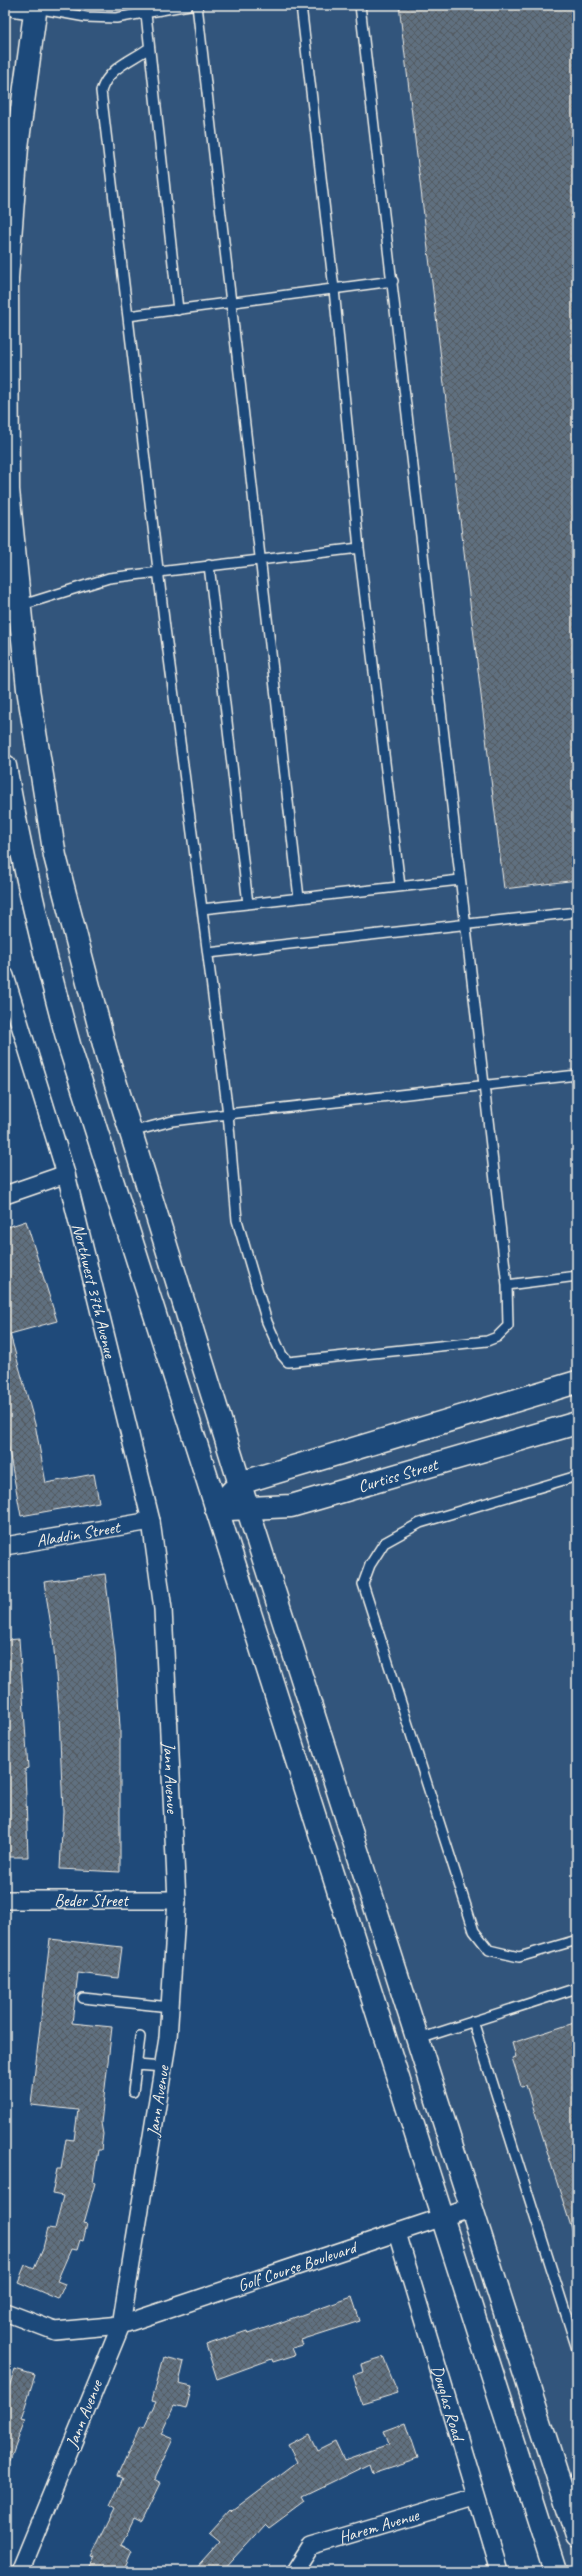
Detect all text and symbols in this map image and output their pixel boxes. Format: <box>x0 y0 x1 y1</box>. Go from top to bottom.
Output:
street label: Northwest 37th Avenue <box>68 1221 121 1361</box>
street label: Curtiss Street <box>355 1453 442 1497</box>
street label: Aladdin Street <box>35 1516 123 1551</box>
street label: Jann Avenue <box>159 1741 183 1815</box>
street label: Beder Street <box>54 1890 130 1911</box>
street label: Jann Avenue <box>142 2063 174 2139</box>
street label: Golf Course Boulevard <box>235 2236 362 2296</box>
street label: Douglas Road <box>427 2363 470 2444</box>
street label: Jann Avenue <box>61 2376 108 2452</box>
street label: Harem Avenue <box>336 2504 422 2547</box>

